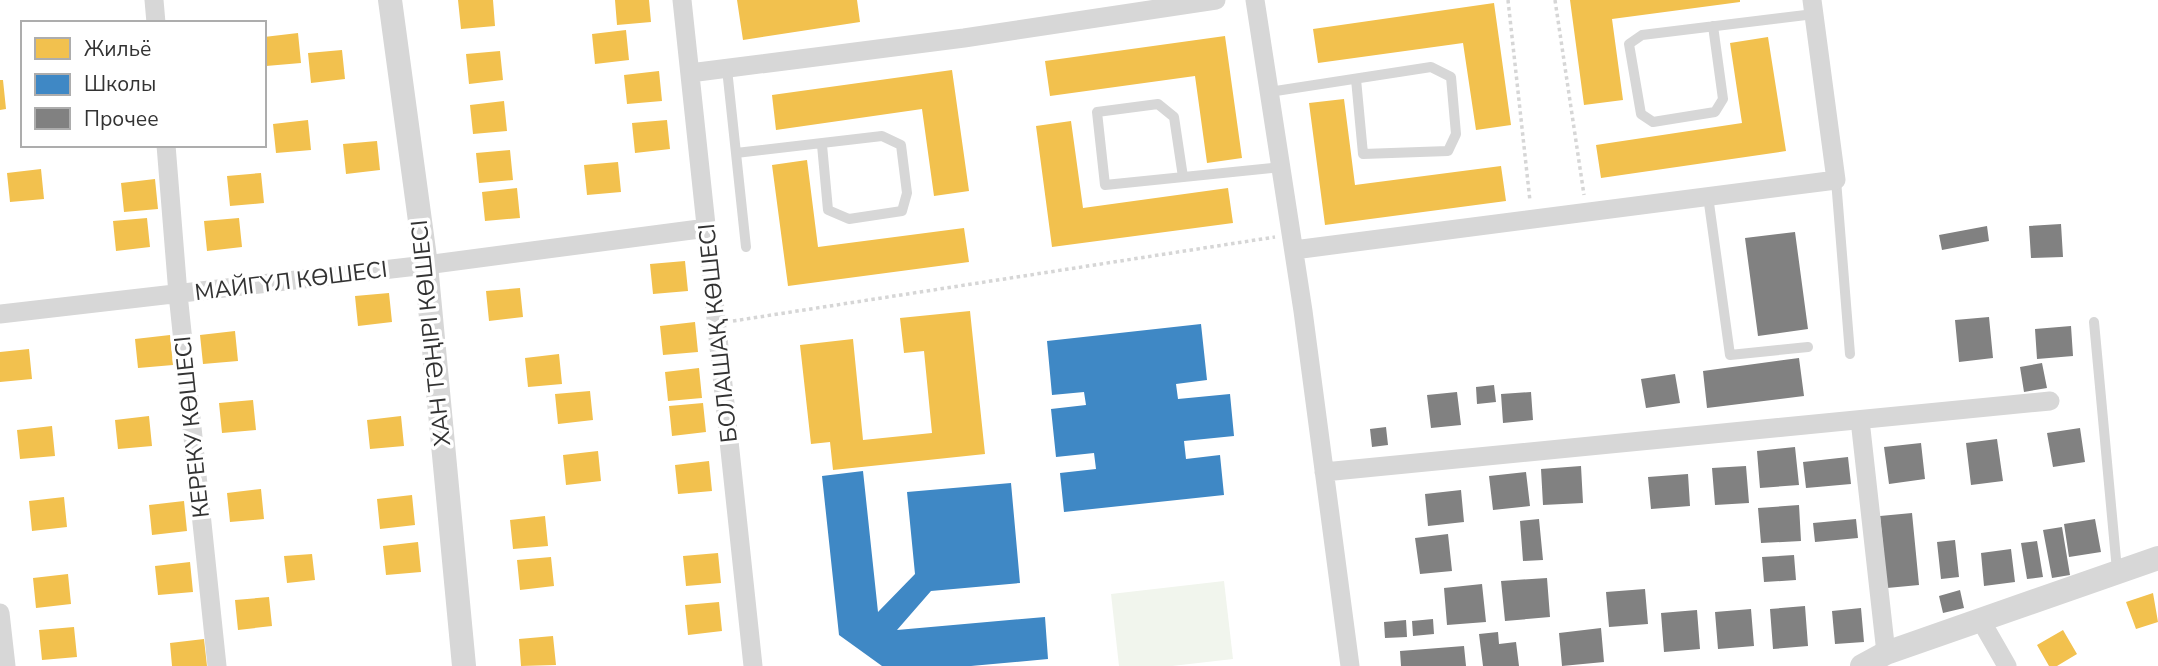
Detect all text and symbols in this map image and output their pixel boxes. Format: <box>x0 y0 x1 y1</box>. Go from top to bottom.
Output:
legend <box>21 21 266 147</box>
text: Жильё <box>84 35 151 63</box>
text: Школы <box>84 70 156 98</box>
text: Прочее <box>84 105 159 133</box>
street label: ХАН ТӘҢІРІ КӨШЕСІ <box>404 218 458 448</box>
street label: БОЛАШАҚ КӨШЕСІ <box>691 222 745 444</box>
street label: МАЙГҮЛ КӨШЕСІ <box>193 254 389 308</box>
street label: КЕРЕКУ КӨШЕСІ <box>167 335 217 519</box>

